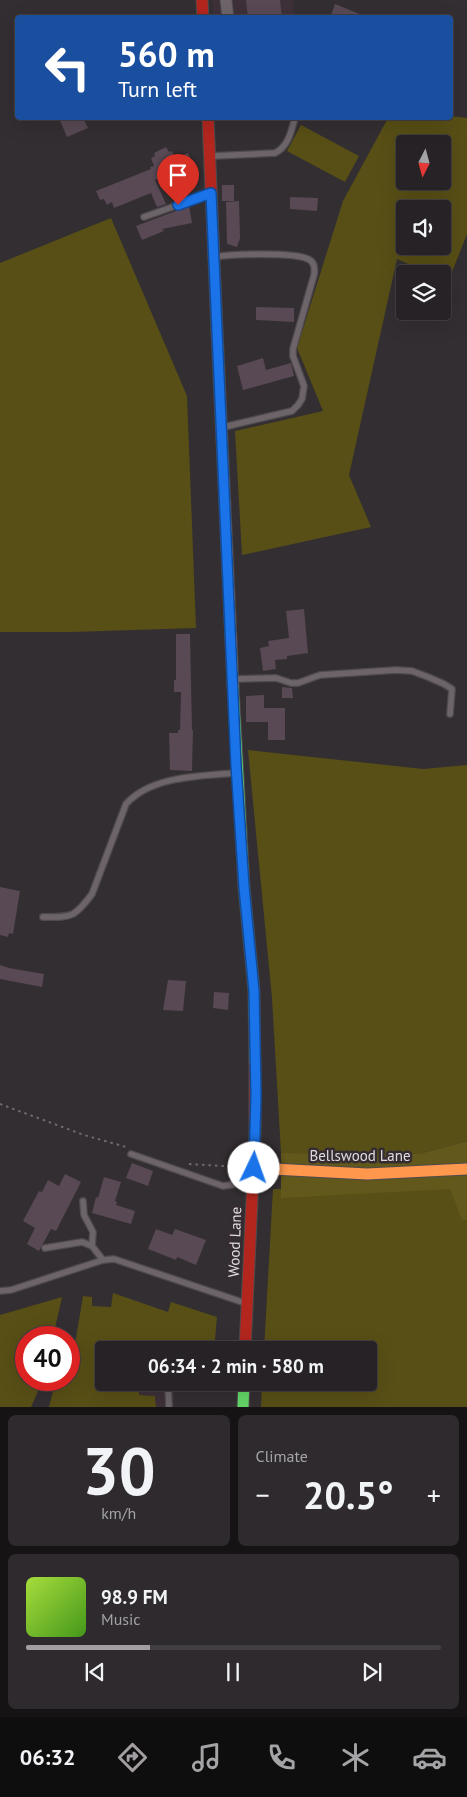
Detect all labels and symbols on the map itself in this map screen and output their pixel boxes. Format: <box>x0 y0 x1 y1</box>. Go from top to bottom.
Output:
north arrow <box>396 135 451 190</box>
pin <box>157 154 199 205</box>
position arrow <box>227 1141 279 1193</box>
street label: Bellswood Lane <box>309 1146 411 1165</box>
street label: Wood Lane <box>224 1206 245 1278</box>
speed limit sign: 40 <box>15 1326 80 1391</box>

